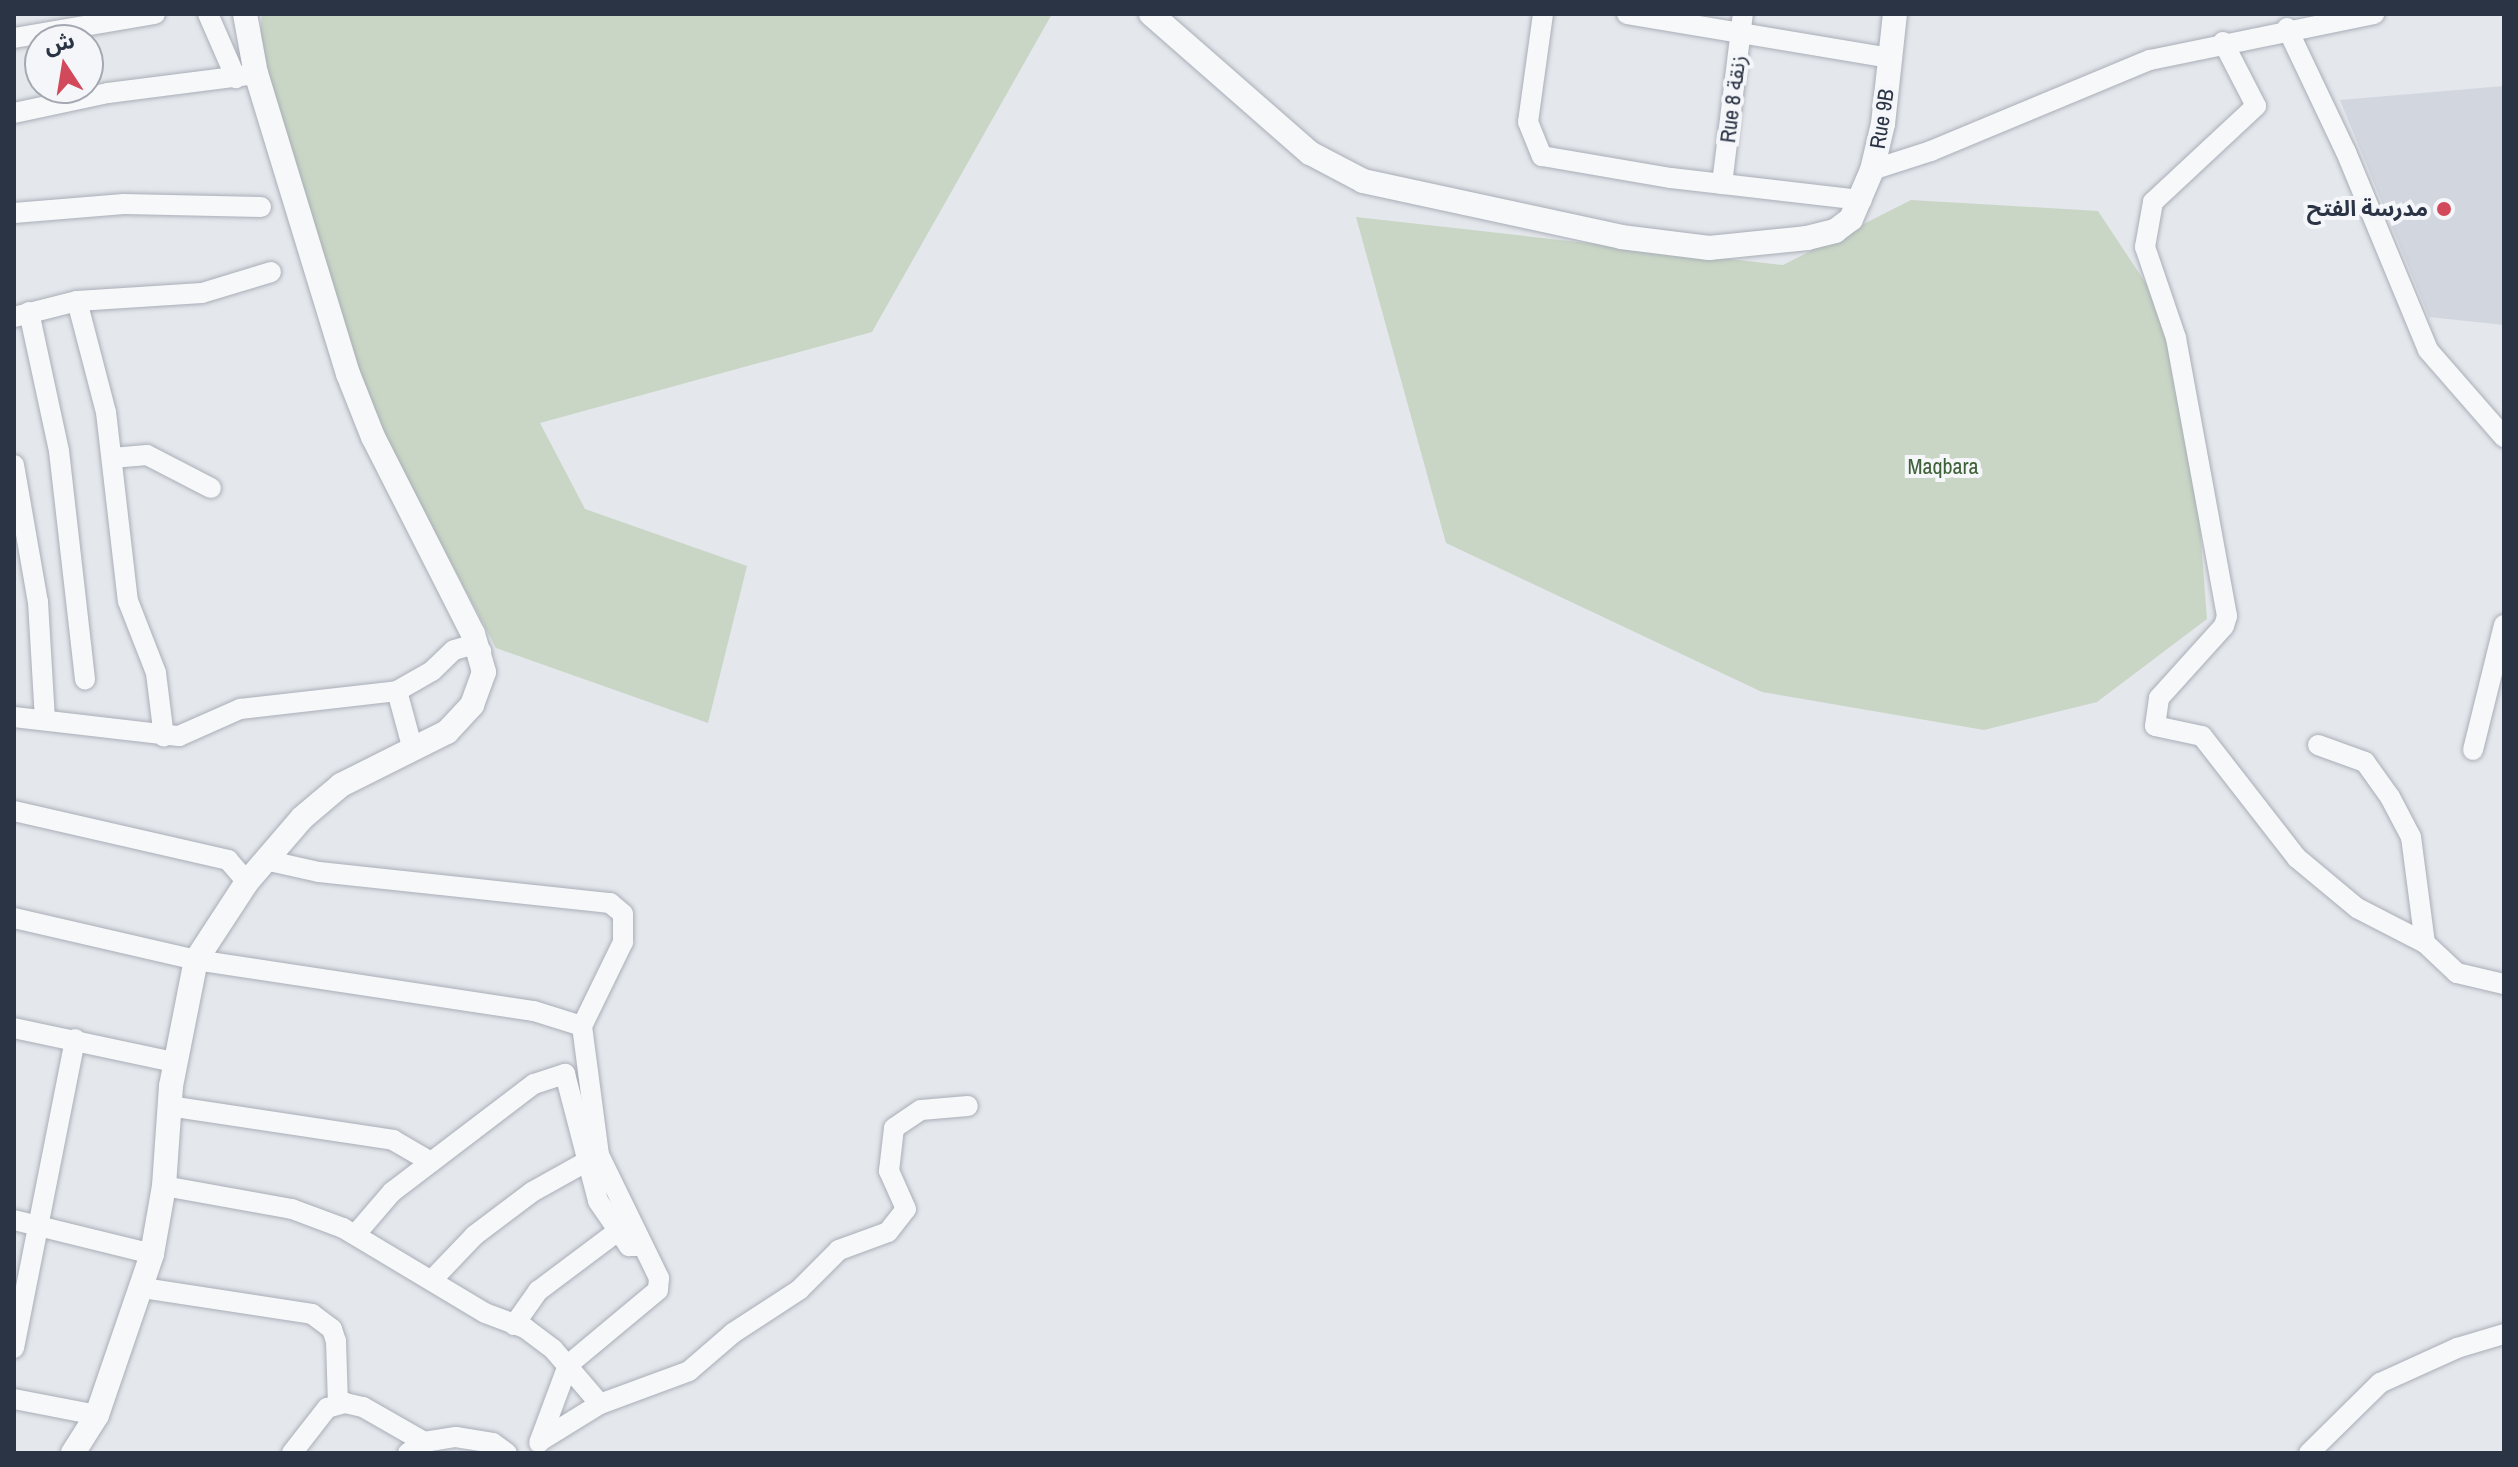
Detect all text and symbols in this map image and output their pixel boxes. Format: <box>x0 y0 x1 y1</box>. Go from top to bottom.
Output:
north arrow <box>24 24 104 104</box>
text: ش <box>42 25 77 60</box>
street label: Rue 8 زنقة <box>1715 54 1751 144</box>
street label: Rue 9B <box>1864 87 1900 151</box>
place label: مدرسة الفتح <box>2307 196 2428 222</box>
marker: مدرسة الفتح <box>2435 200 2453 218</box>
park label: Maqbara <box>1907 454 1979 480</box>

